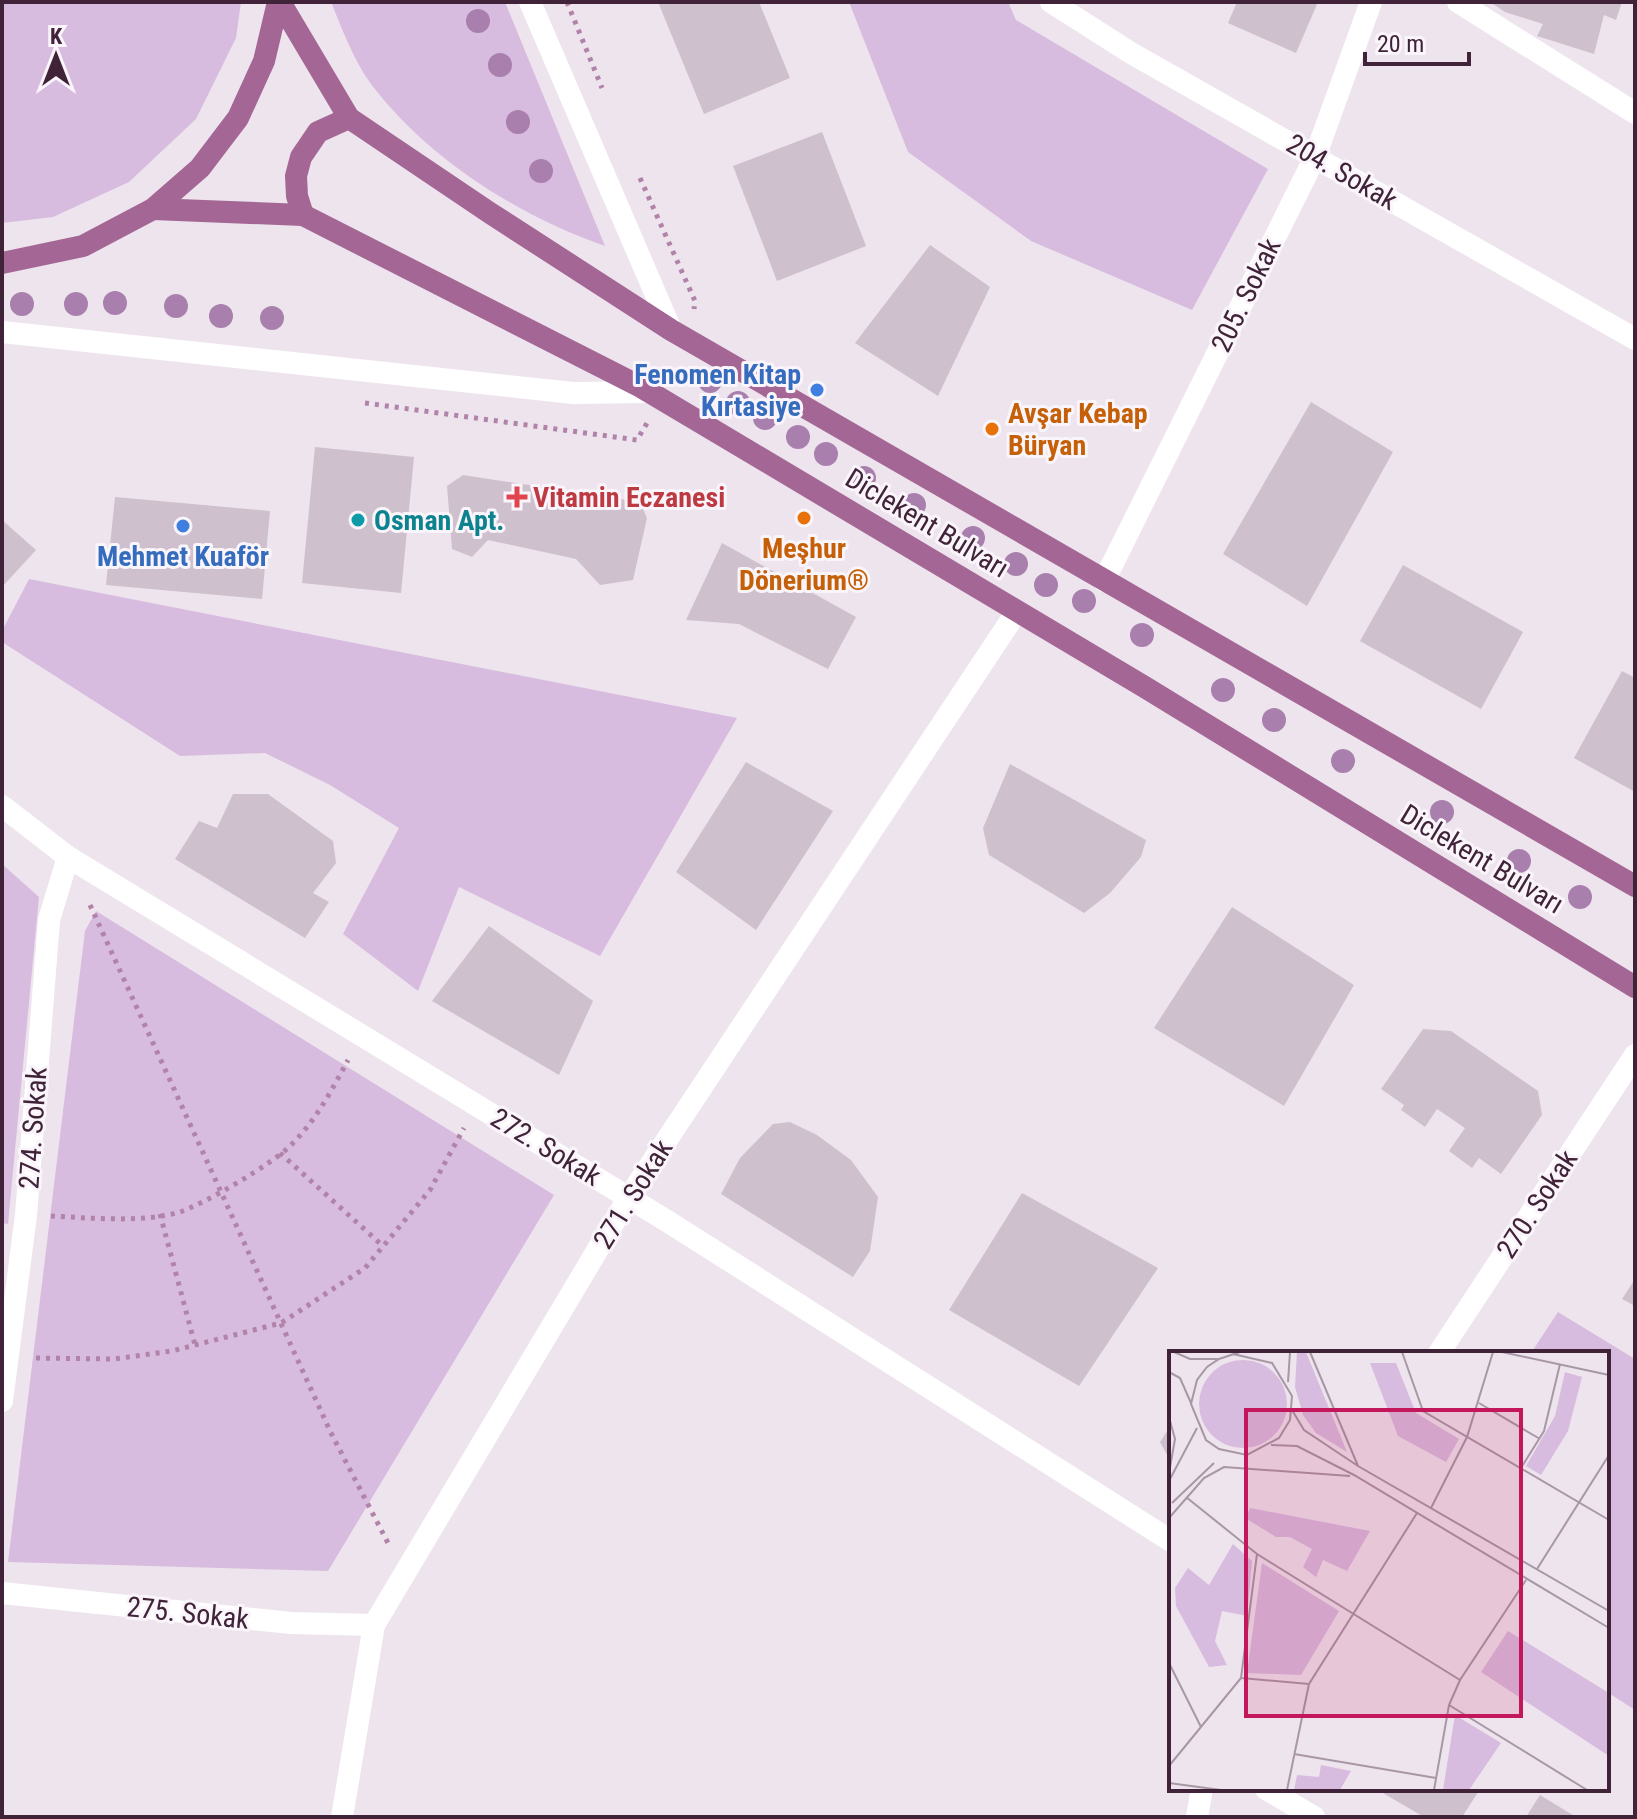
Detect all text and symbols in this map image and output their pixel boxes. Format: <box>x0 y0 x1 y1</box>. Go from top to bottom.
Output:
north arrow <box>16 16 96 96</box>
scale bar <box>1365 16 1469 66</box>
text: K <box>50 24 63 49</box>
text: 20 m <box>1377 30 1424 58</box>
street label: 204. Sokak <box>1281 127 1404 217</box>
street label: 205. Sokak <box>1204 232 1288 357</box>
place label: Fenomen Kitap Kırtasiye <box>634 358 801 423</box>
marker: Fenomen Kitap Kırtasiye <box>808 381 826 399</box>
place label: Avşar Kebap Büryan <box>1008 397 1148 462</box>
marker: Avşar Kebap Büryan <box>983 420 1001 438</box>
street label: Diclekent Bulvarı <box>840 461 1014 585</box>
place label: Vitamin Eczanesi <box>533 481 725 514</box>
marker: Vitamin Eczanesi <box>508 488 526 506</box>
place label: Osman Apt. <box>374 504 504 537</box>
marker: Meşhur Dönerium® <box>795 509 813 527</box>
marker: Osman Apt. <box>349 511 367 529</box>
marker: Mehmet Kuaför <box>174 517 192 535</box>
place label: Meşhur Dönerium® <box>739 532 869 597</box>
place label: Mehmet Kuaför <box>97 540 269 573</box>
street label: Diclekent Bulvarı <box>1395 797 1569 921</box>
street label: 274. Sokak <box>12 1065 54 1190</box>
street label: 272. Sokak <box>485 1101 607 1193</box>
street label: 271. Sokak <box>587 1133 680 1255</box>
street label: 270. Sokak <box>1490 1143 1584 1264</box>
inset map <box>1169 1351 1609 1791</box>
street label: 275. Sokak <box>125 1590 251 1636</box>

